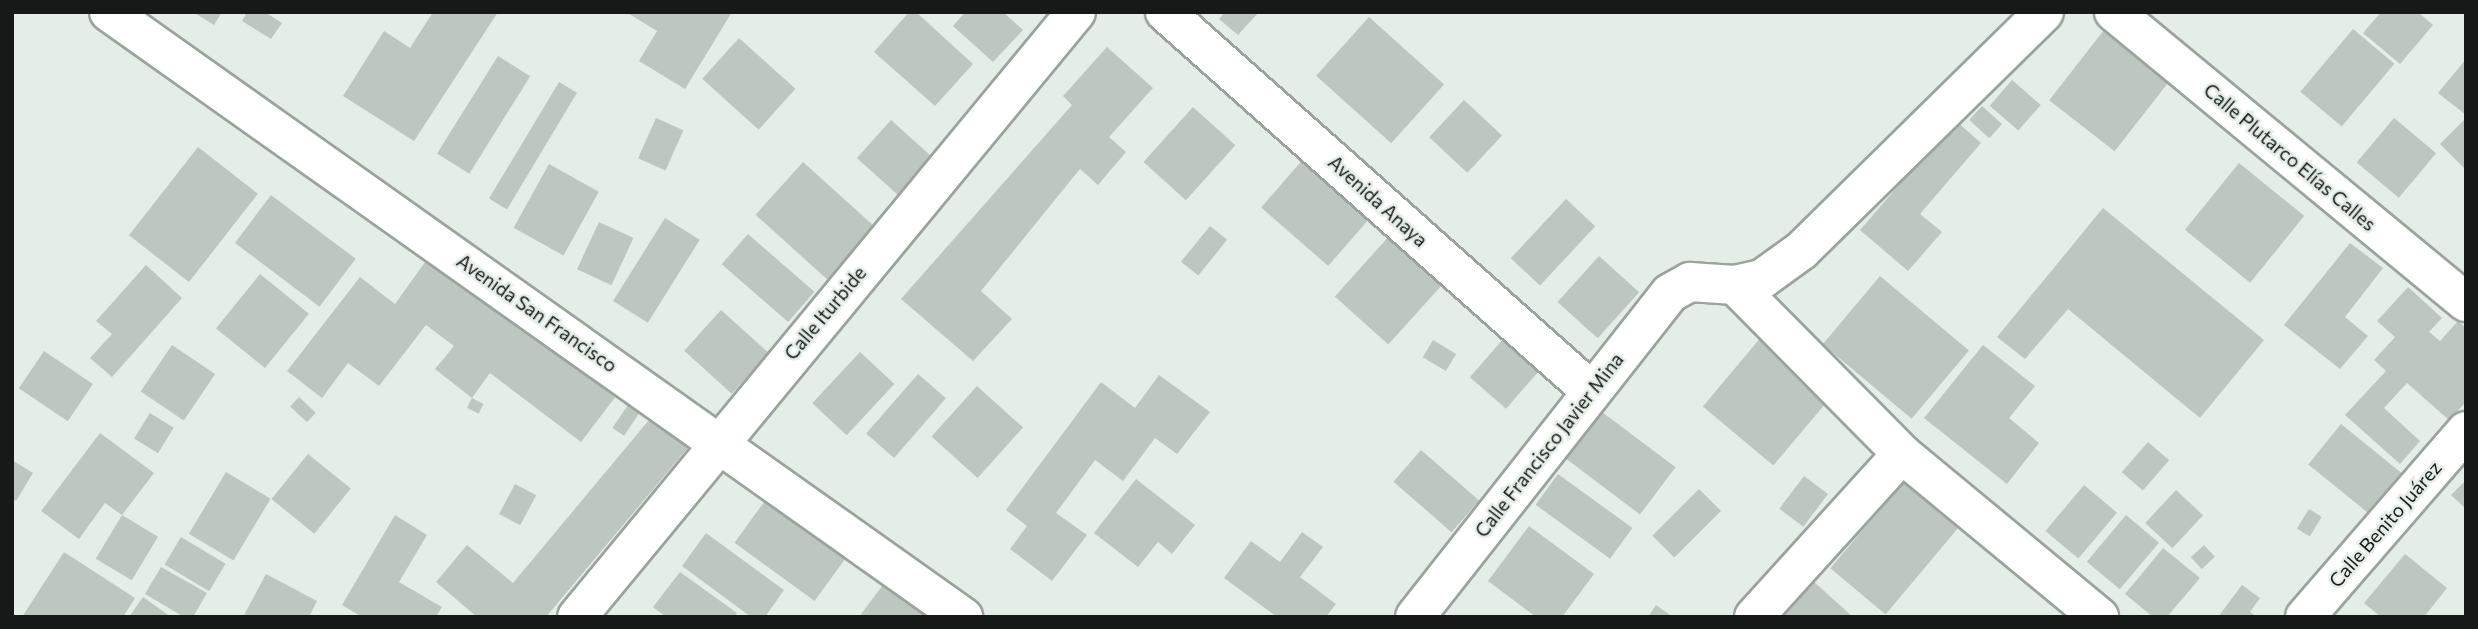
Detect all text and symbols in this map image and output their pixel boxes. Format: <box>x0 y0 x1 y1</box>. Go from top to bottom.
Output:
street label: Calle Plutarco Elías Calles <box>2199 78 2381 236</box>
street label: Avenida Anaya <box>1324 151 1432 251</box>
street label: Avenida San Francisco <box>453 249 621 377</box>
street label: Calle Iturbide <box>779 262 871 364</box>
street label: Calle Francisco Javier Mina <box>1470 348 1628 542</box>
street label: Calle Benito Juárez <box>2324 456 2446 592</box>

